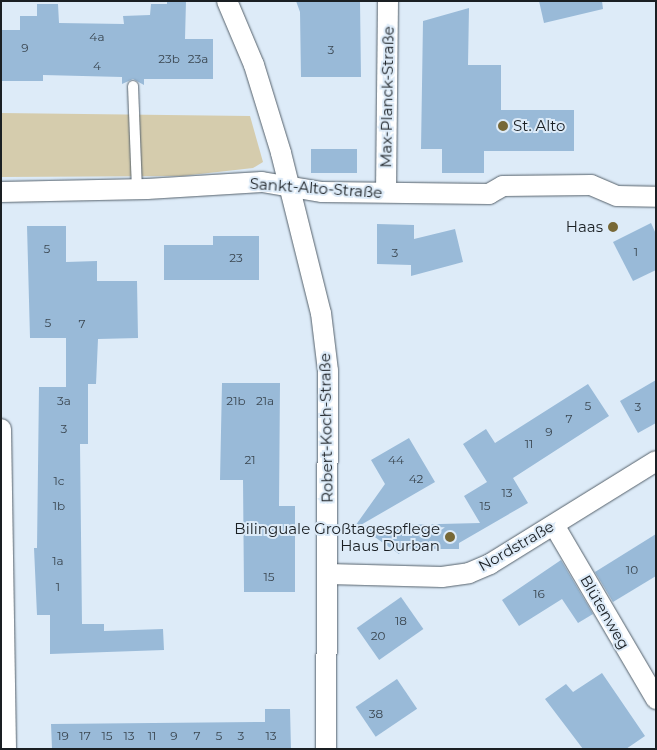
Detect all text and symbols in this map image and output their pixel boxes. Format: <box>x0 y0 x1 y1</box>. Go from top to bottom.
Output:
street label: Max-Planck-Straße <box>377 26 397 168</box>
house number: 4a <box>89 30 105 44</box>
house number: 9 <box>21 41 29 55</box>
house number: 3 <box>328 43 334 57</box>
house number: 23b <box>158 52 180 66</box>
house number: 23a <box>188 52 208 66</box>
house number: 4 <box>93 59 101 73</box>
place label: St. Alto <box>513 117 565 135</box>
marker: St. Alto <box>497 120 509 132</box>
street label: Sankt-Alto-Straße <box>249 174 383 202</box>
place label: Haas <box>566 218 603 236</box>
marker: Haas <box>607 221 619 233</box>
house number: 5 <box>44 242 50 256</box>
house number: 1 <box>634 245 638 259</box>
house number: 3 <box>392 246 398 260</box>
house number: 23 <box>229 251 243 265</box>
house number: 5 <box>45 316 51 330</box>
house number: 7 <box>78 317 86 331</box>
street label: Robert-Koch-Straße <box>316 353 336 503</box>
house number: 3a <box>57 394 71 408</box>
house number: 21b <box>226 394 246 408</box>
house number: 21a <box>256 394 274 408</box>
house number: 5 <box>585 399 591 413</box>
house number: 3 <box>635 400 641 414</box>
house number: 7 <box>565 412 573 426</box>
house number: 3 <box>61 422 67 436</box>
house number: 9 <box>545 425 553 439</box>
house number: 11 <box>525 437 533 451</box>
house number: 21 <box>244 453 256 467</box>
house number: 44 <box>388 453 404 467</box>
house number: 42 <box>409 472 423 486</box>
house number: 1c <box>53 474 65 488</box>
house number: 13 <box>501 486 513 500</box>
house number: 1b <box>53 499 65 513</box>
house number: 15 <box>479 499 491 513</box>
street label: Nordstraße <box>475 517 557 575</box>
place label: Bilinguale Großtagespflege Haus Durban <box>234 519 440 554</box>
marker: Bilinguale Großtagespflege Haus Durban <box>444 531 456 543</box>
house number: 1a <box>52 554 64 568</box>
house number: 10 <box>626 563 638 577</box>
house number: 15 <box>263 570 275 584</box>
street label: Blütenweg <box>577 572 633 652</box>
house number: 1 <box>56 580 60 594</box>
house number: 16 <box>533 587 545 601</box>
house number: 18 <box>395 614 407 628</box>
house number: 20 <box>371 629 385 643</box>
house number: 38 <box>369 707 383 721</box>
house number: 19 <box>57 729 69 743</box>
house number: 17 <box>79 729 91 743</box>
house number: 15 <box>101 729 113 743</box>
house number: 13 <box>123 729 135 743</box>
house number: 11 <box>148 729 156 743</box>
house number: 9 <box>170 729 178 743</box>
house number: 7 <box>193 729 201 743</box>
house number: 5 <box>216 729 222 743</box>
house number: 3 <box>238 729 244 743</box>
house number: 13 <box>265 729 277 743</box>

